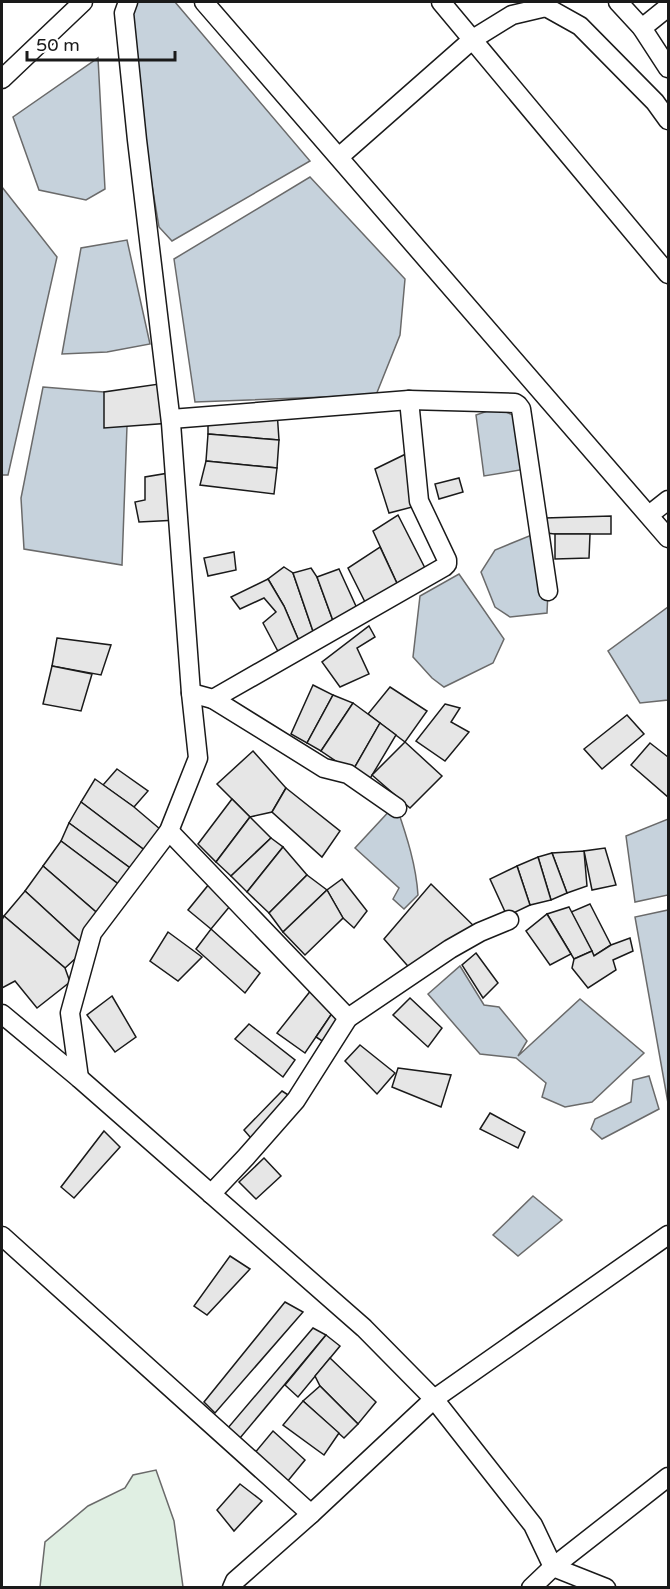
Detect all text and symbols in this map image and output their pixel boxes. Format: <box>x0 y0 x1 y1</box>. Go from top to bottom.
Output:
scale bar <box>27 24 176 62</box>
text: 50 m <box>36 34 80 56</box>

